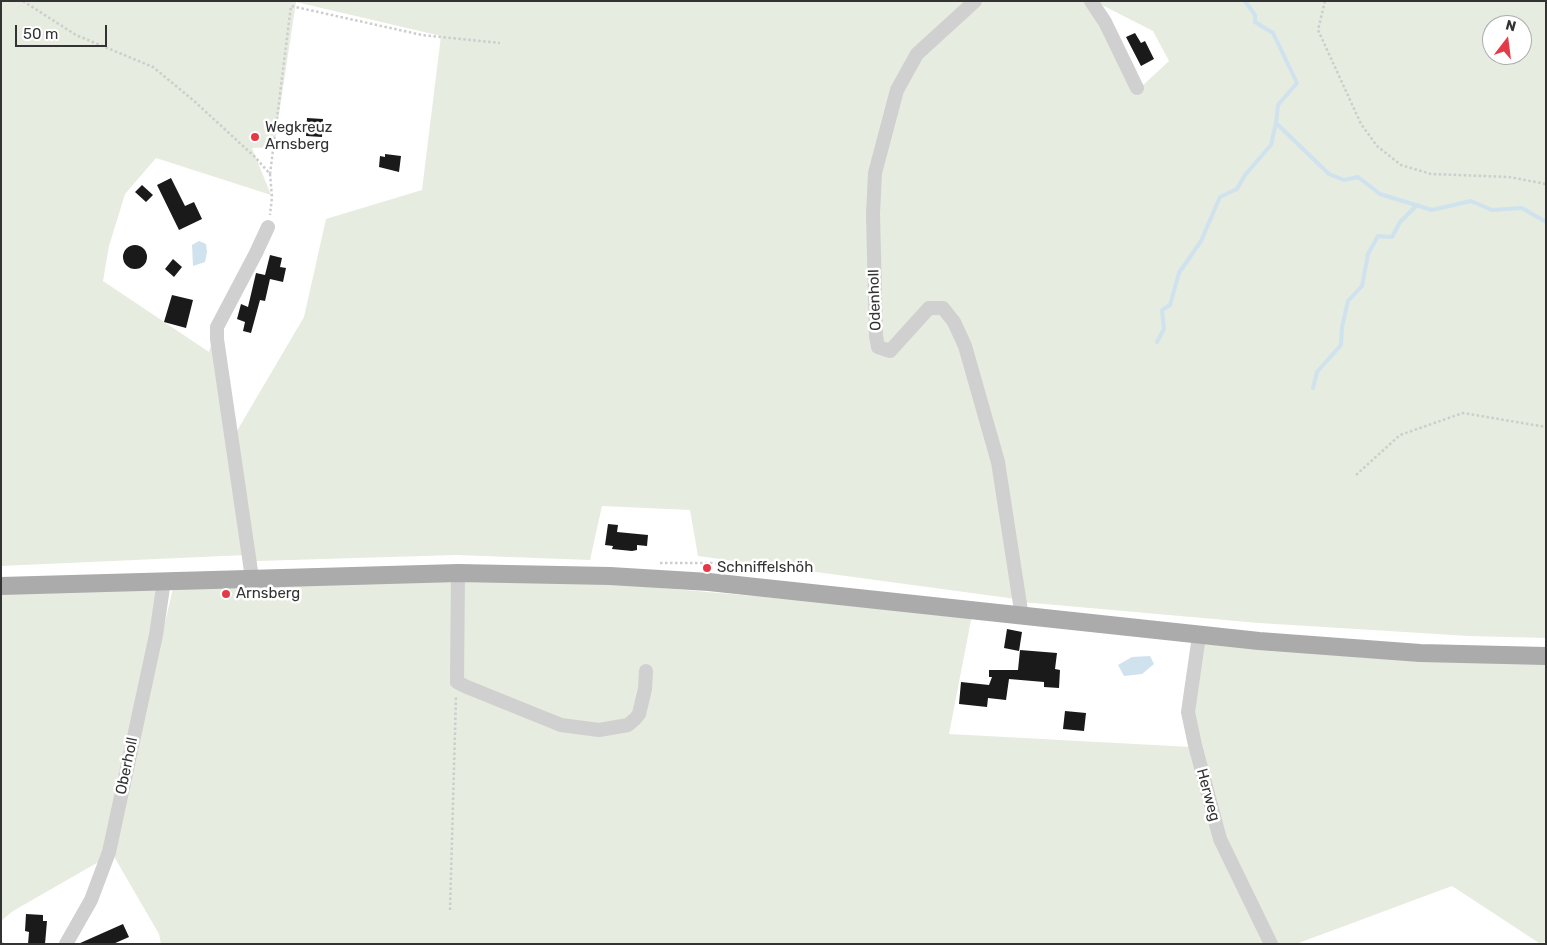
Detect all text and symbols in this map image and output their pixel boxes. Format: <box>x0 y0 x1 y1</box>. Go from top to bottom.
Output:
scale bar <box>18 15 110 47</box>
north arrow <box>1482 15 1532 65</box>
text: N <box>1504 16 1518 36</box>
text: 50 m <box>23 25 58 43</box>
place label: Wegkreuz Arnsberg <box>265 119 332 154</box>
marker: Wegkreuz Arnsberg <box>249 131 261 143</box>
street label: Odenholl <box>865 269 885 331</box>
place label: Schniffelshöh <box>717 559 813 577</box>
marker: Schniffelshöh <box>701 562 713 574</box>
place label: Arnsberg <box>236 585 300 603</box>
marker: Arnsberg <box>220 588 232 600</box>
street label: Oberholl <box>112 736 142 796</box>
street label: Herweg <box>1192 767 1224 823</box>

